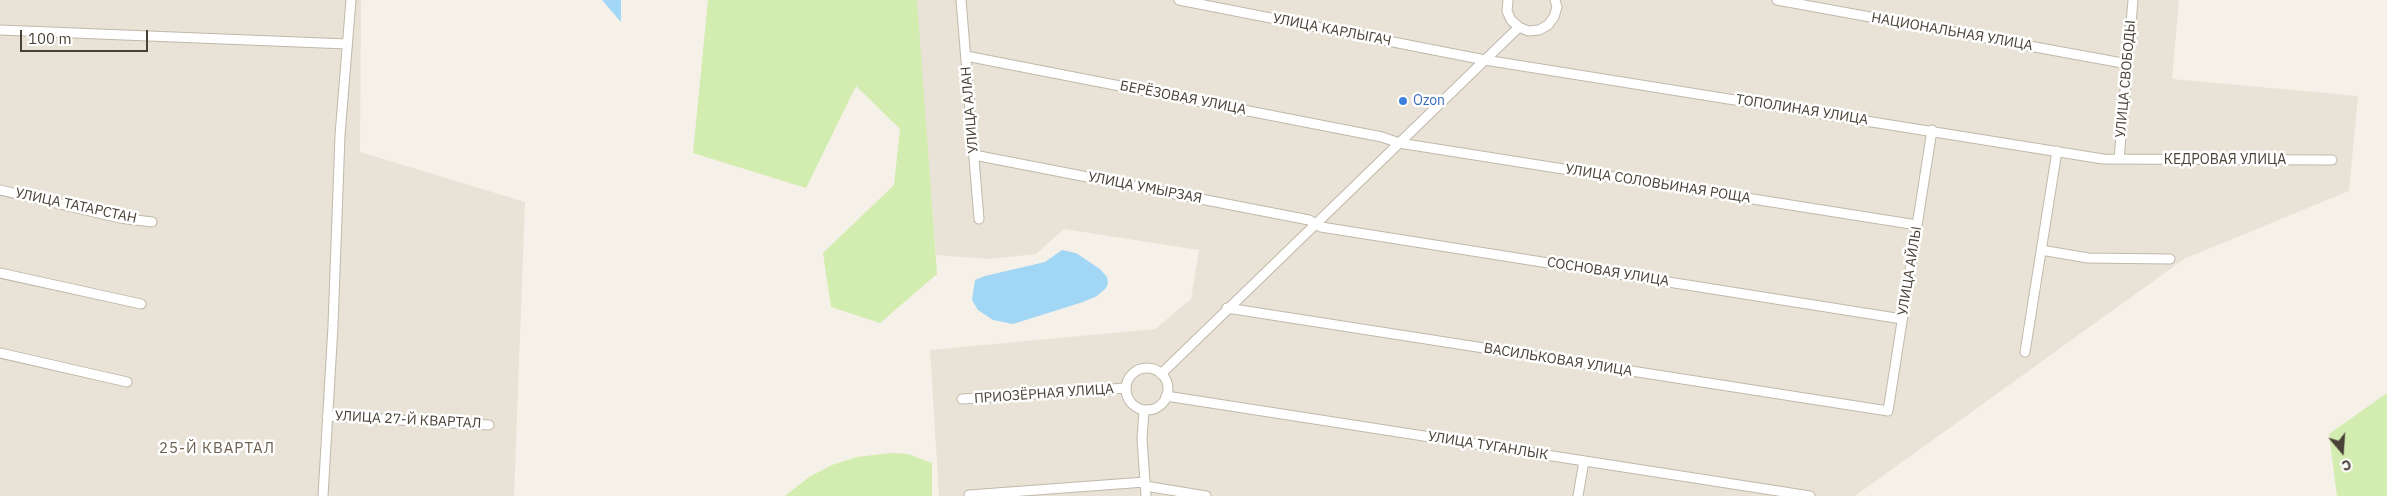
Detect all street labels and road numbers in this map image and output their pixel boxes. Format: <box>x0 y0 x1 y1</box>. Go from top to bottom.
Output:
street label: УЛИЦА КАРЛЫГАЧ <box>1271 10 1393 50</box>
street label: НАЦИОНАЛЬНАЯ УЛИЦА <box>1870 10 2034 54</box>
street label: УЛИЦА СВОБОДЫ <box>2112 19 2140 139</box>
street label: УЛИЦА АЛАН <box>958 66 982 154</box>
street label: БЕРЁЗОВАЯ УЛИЦА <box>1118 78 1248 118</box>
street label: ТОПОЛИНАЯ УЛИЦА <box>1735 91 1869 129</box>
street label: КЕДРОВАЯ УЛИЦА <box>2164 152 2286 168</box>
street label: УЛИЦА СОЛОВЬИНАЯ РОЩА <box>1564 161 1752 207</box>
street label: УЛИЦА УМЫРЗАЯ <box>1086 169 1204 207</box>
street label: УЛИЦА ТАТАРСТАН <box>14 185 138 227</box>
street label: УЛИЦА АЙЛЫ <box>1895 225 1925 317</box>
street label: СОСНОВАЯ УЛИЦА <box>1546 254 1670 290</box>
street label: ВАСИЛЬКОВАЯ УЛИЦА <box>1483 340 1633 380</box>
street label: ПРИОЗЁРНАЯ УЛИЦА <box>974 381 1114 407</box>
street label: УЛИЦА 27-Й КВАРТАЛ <box>334 408 482 432</box>
street label: УЛИЦА ТУГАНЛЫК <box>1427 428 1549 464</box>

